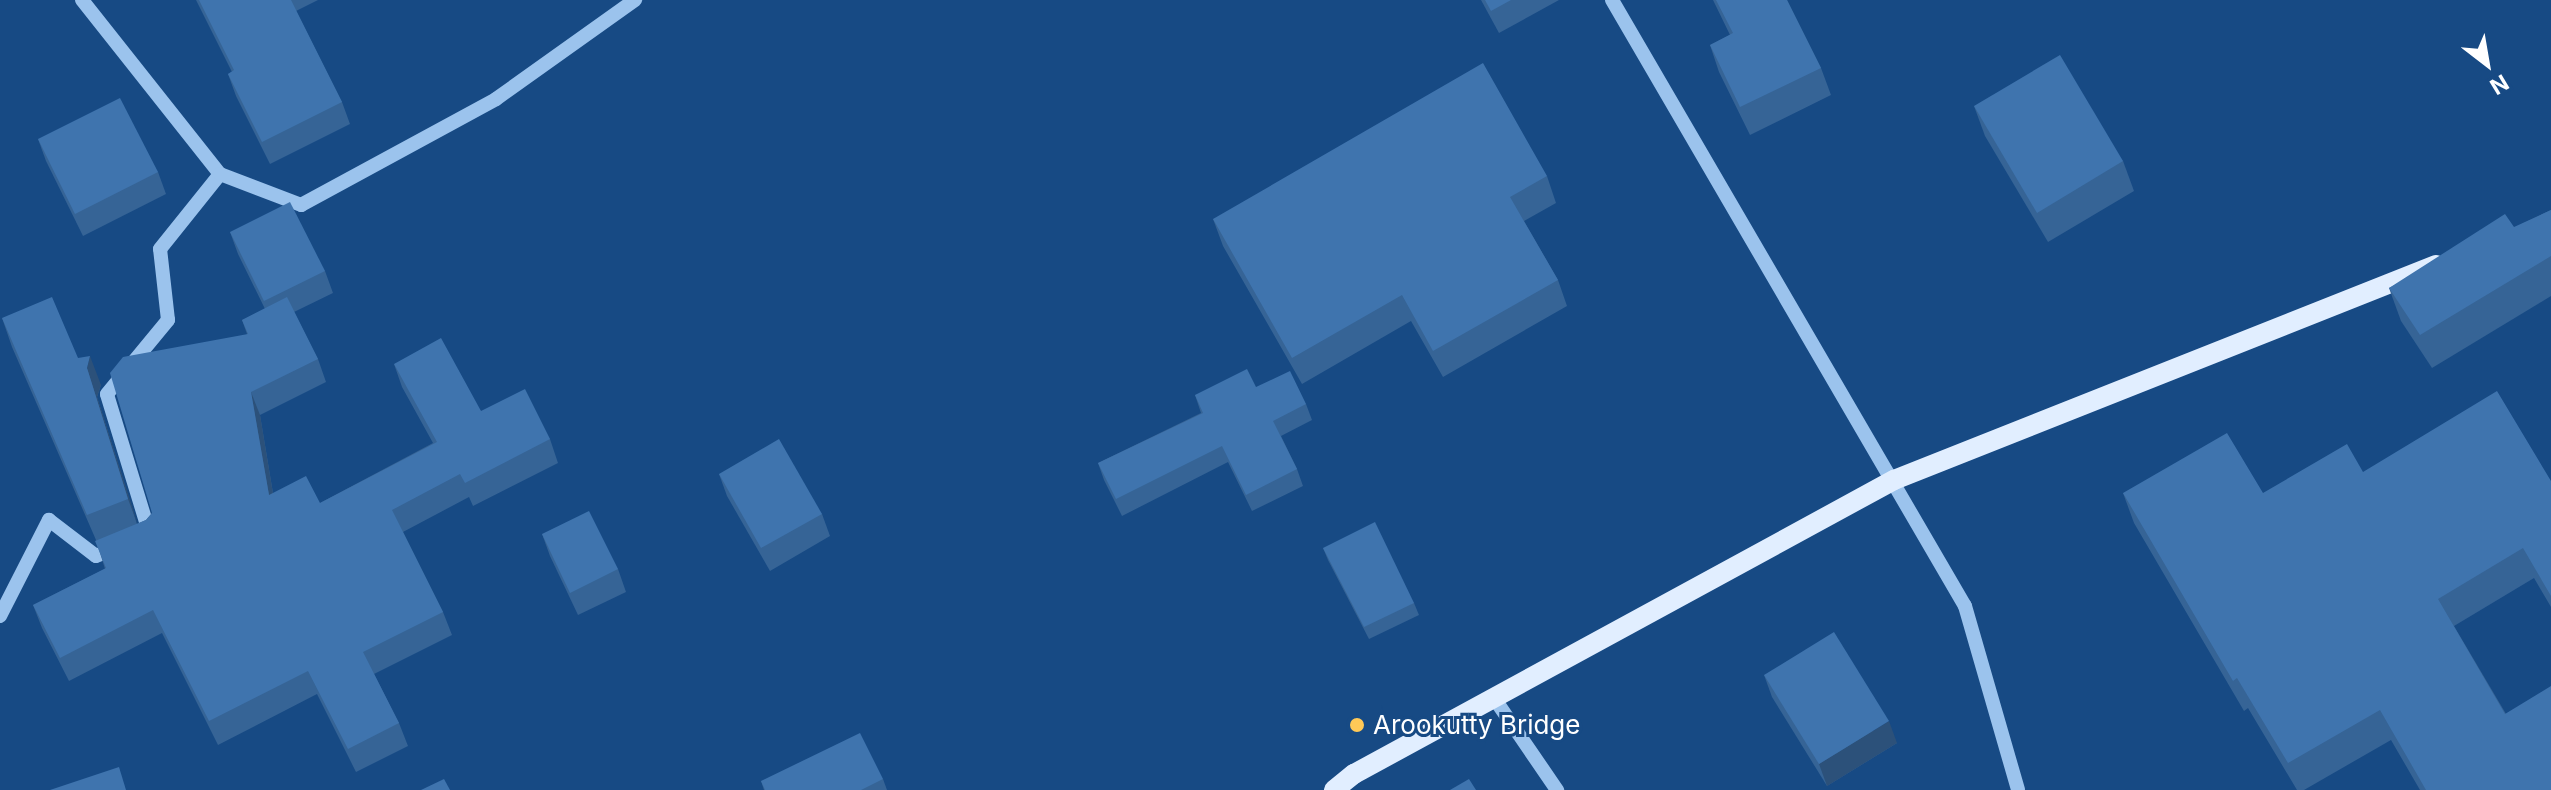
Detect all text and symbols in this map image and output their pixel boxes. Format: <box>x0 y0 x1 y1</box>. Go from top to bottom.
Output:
north arrow <box>2447 24 2527 104</box>
text: N <box>2485 69 2513 100</box>
place label: Arookutty Bridge <box>1373 709 1580 741</box>
marker: Arookutty Bridge <box>1348 716 1366 734</box>

